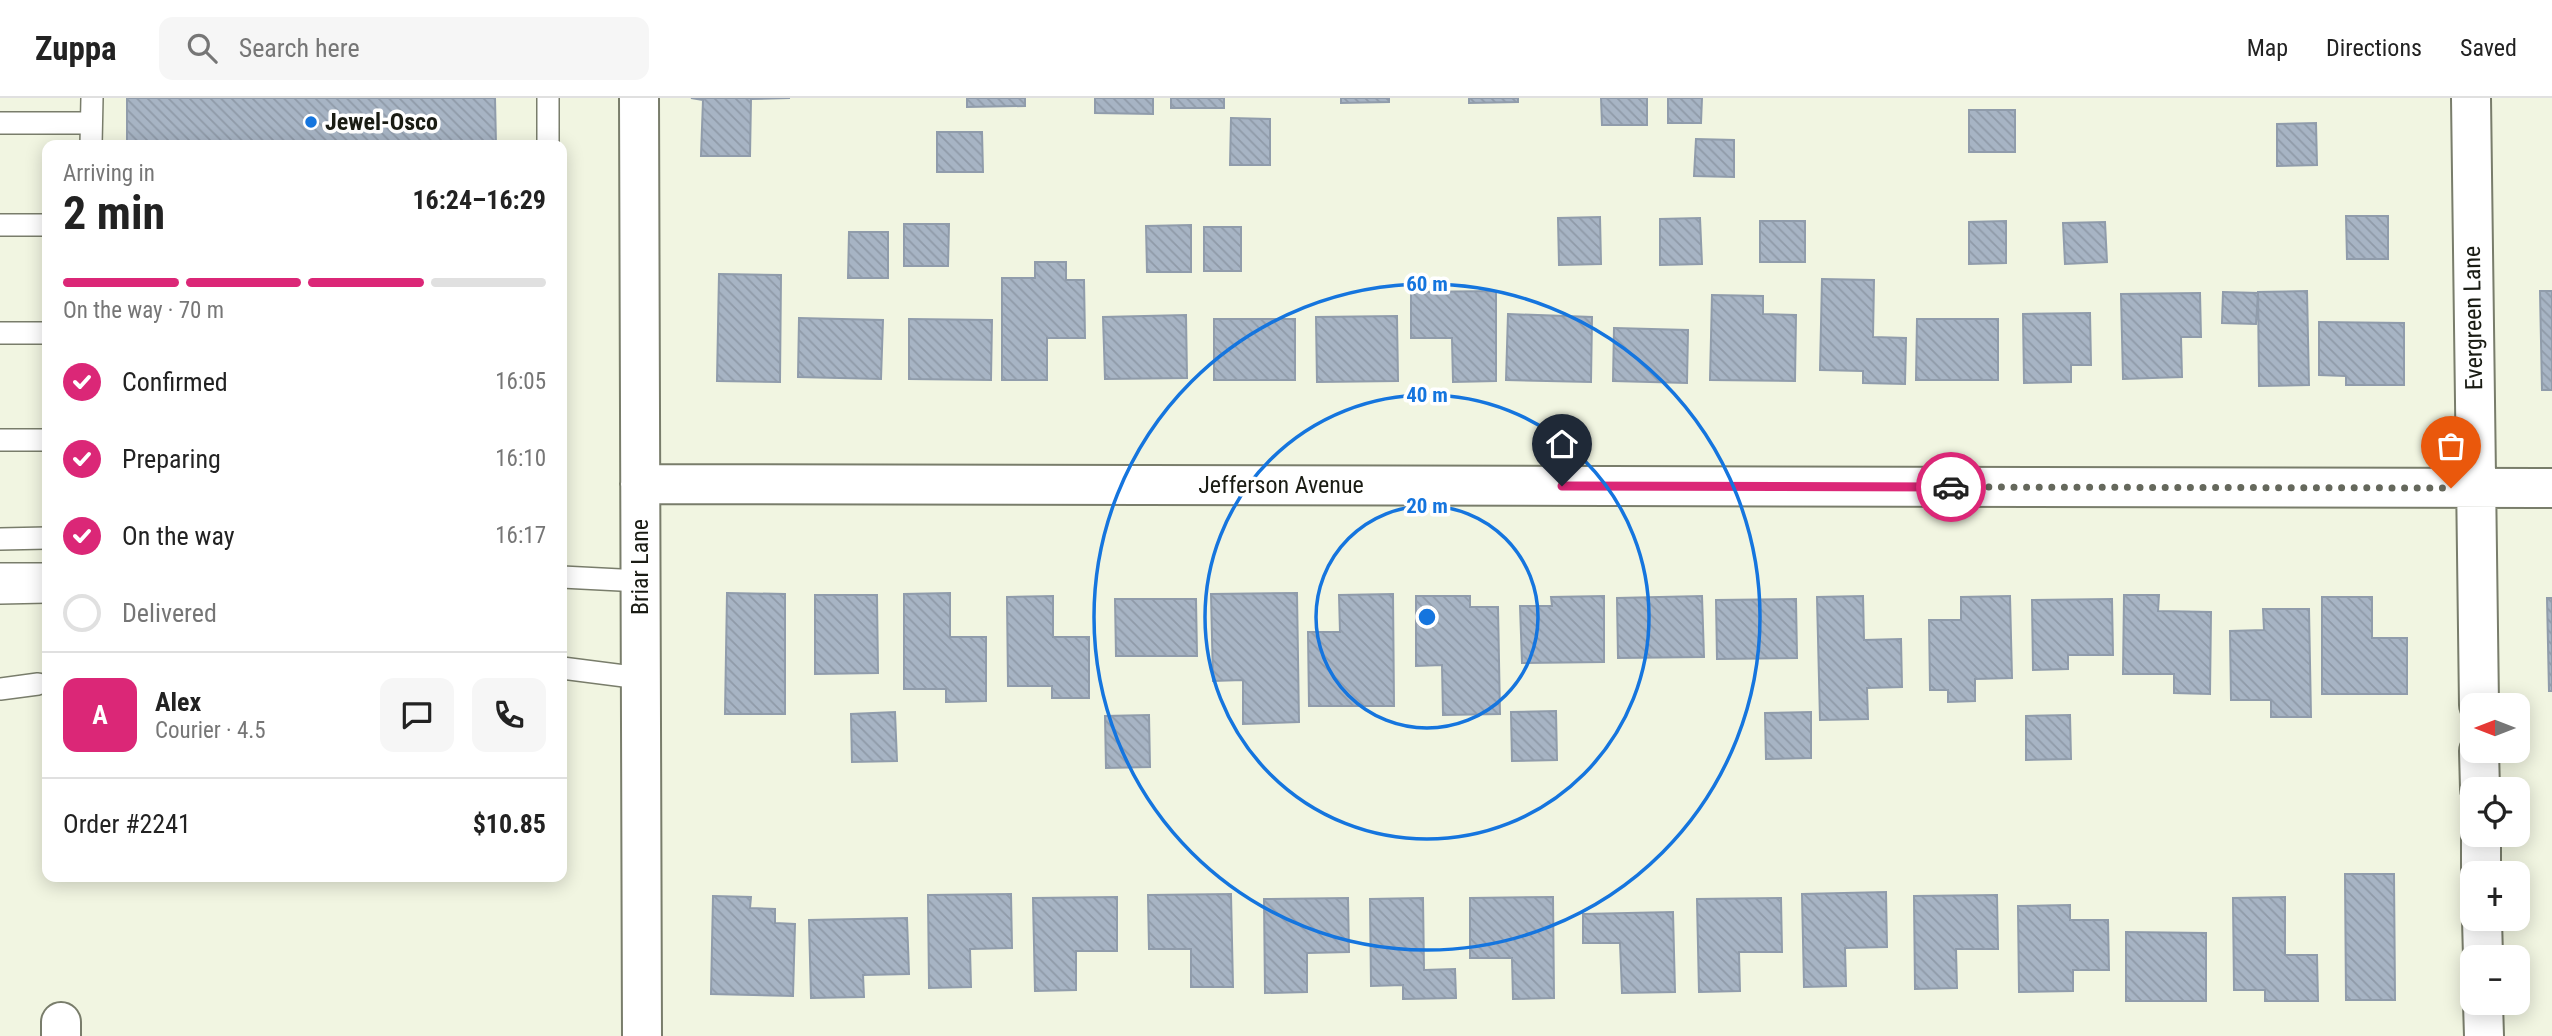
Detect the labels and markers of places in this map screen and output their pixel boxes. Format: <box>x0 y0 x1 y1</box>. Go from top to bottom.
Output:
place label: Jewel-Osco <box>325 108 438 136</box>
marker: Jewel-Osco <box>303 114 319 130</box>
pin <box>1532 414 1592 486</box>
pin <box>2421 416 2481 488</box>
centre of rings <box>1415 605 1439 629</box>

